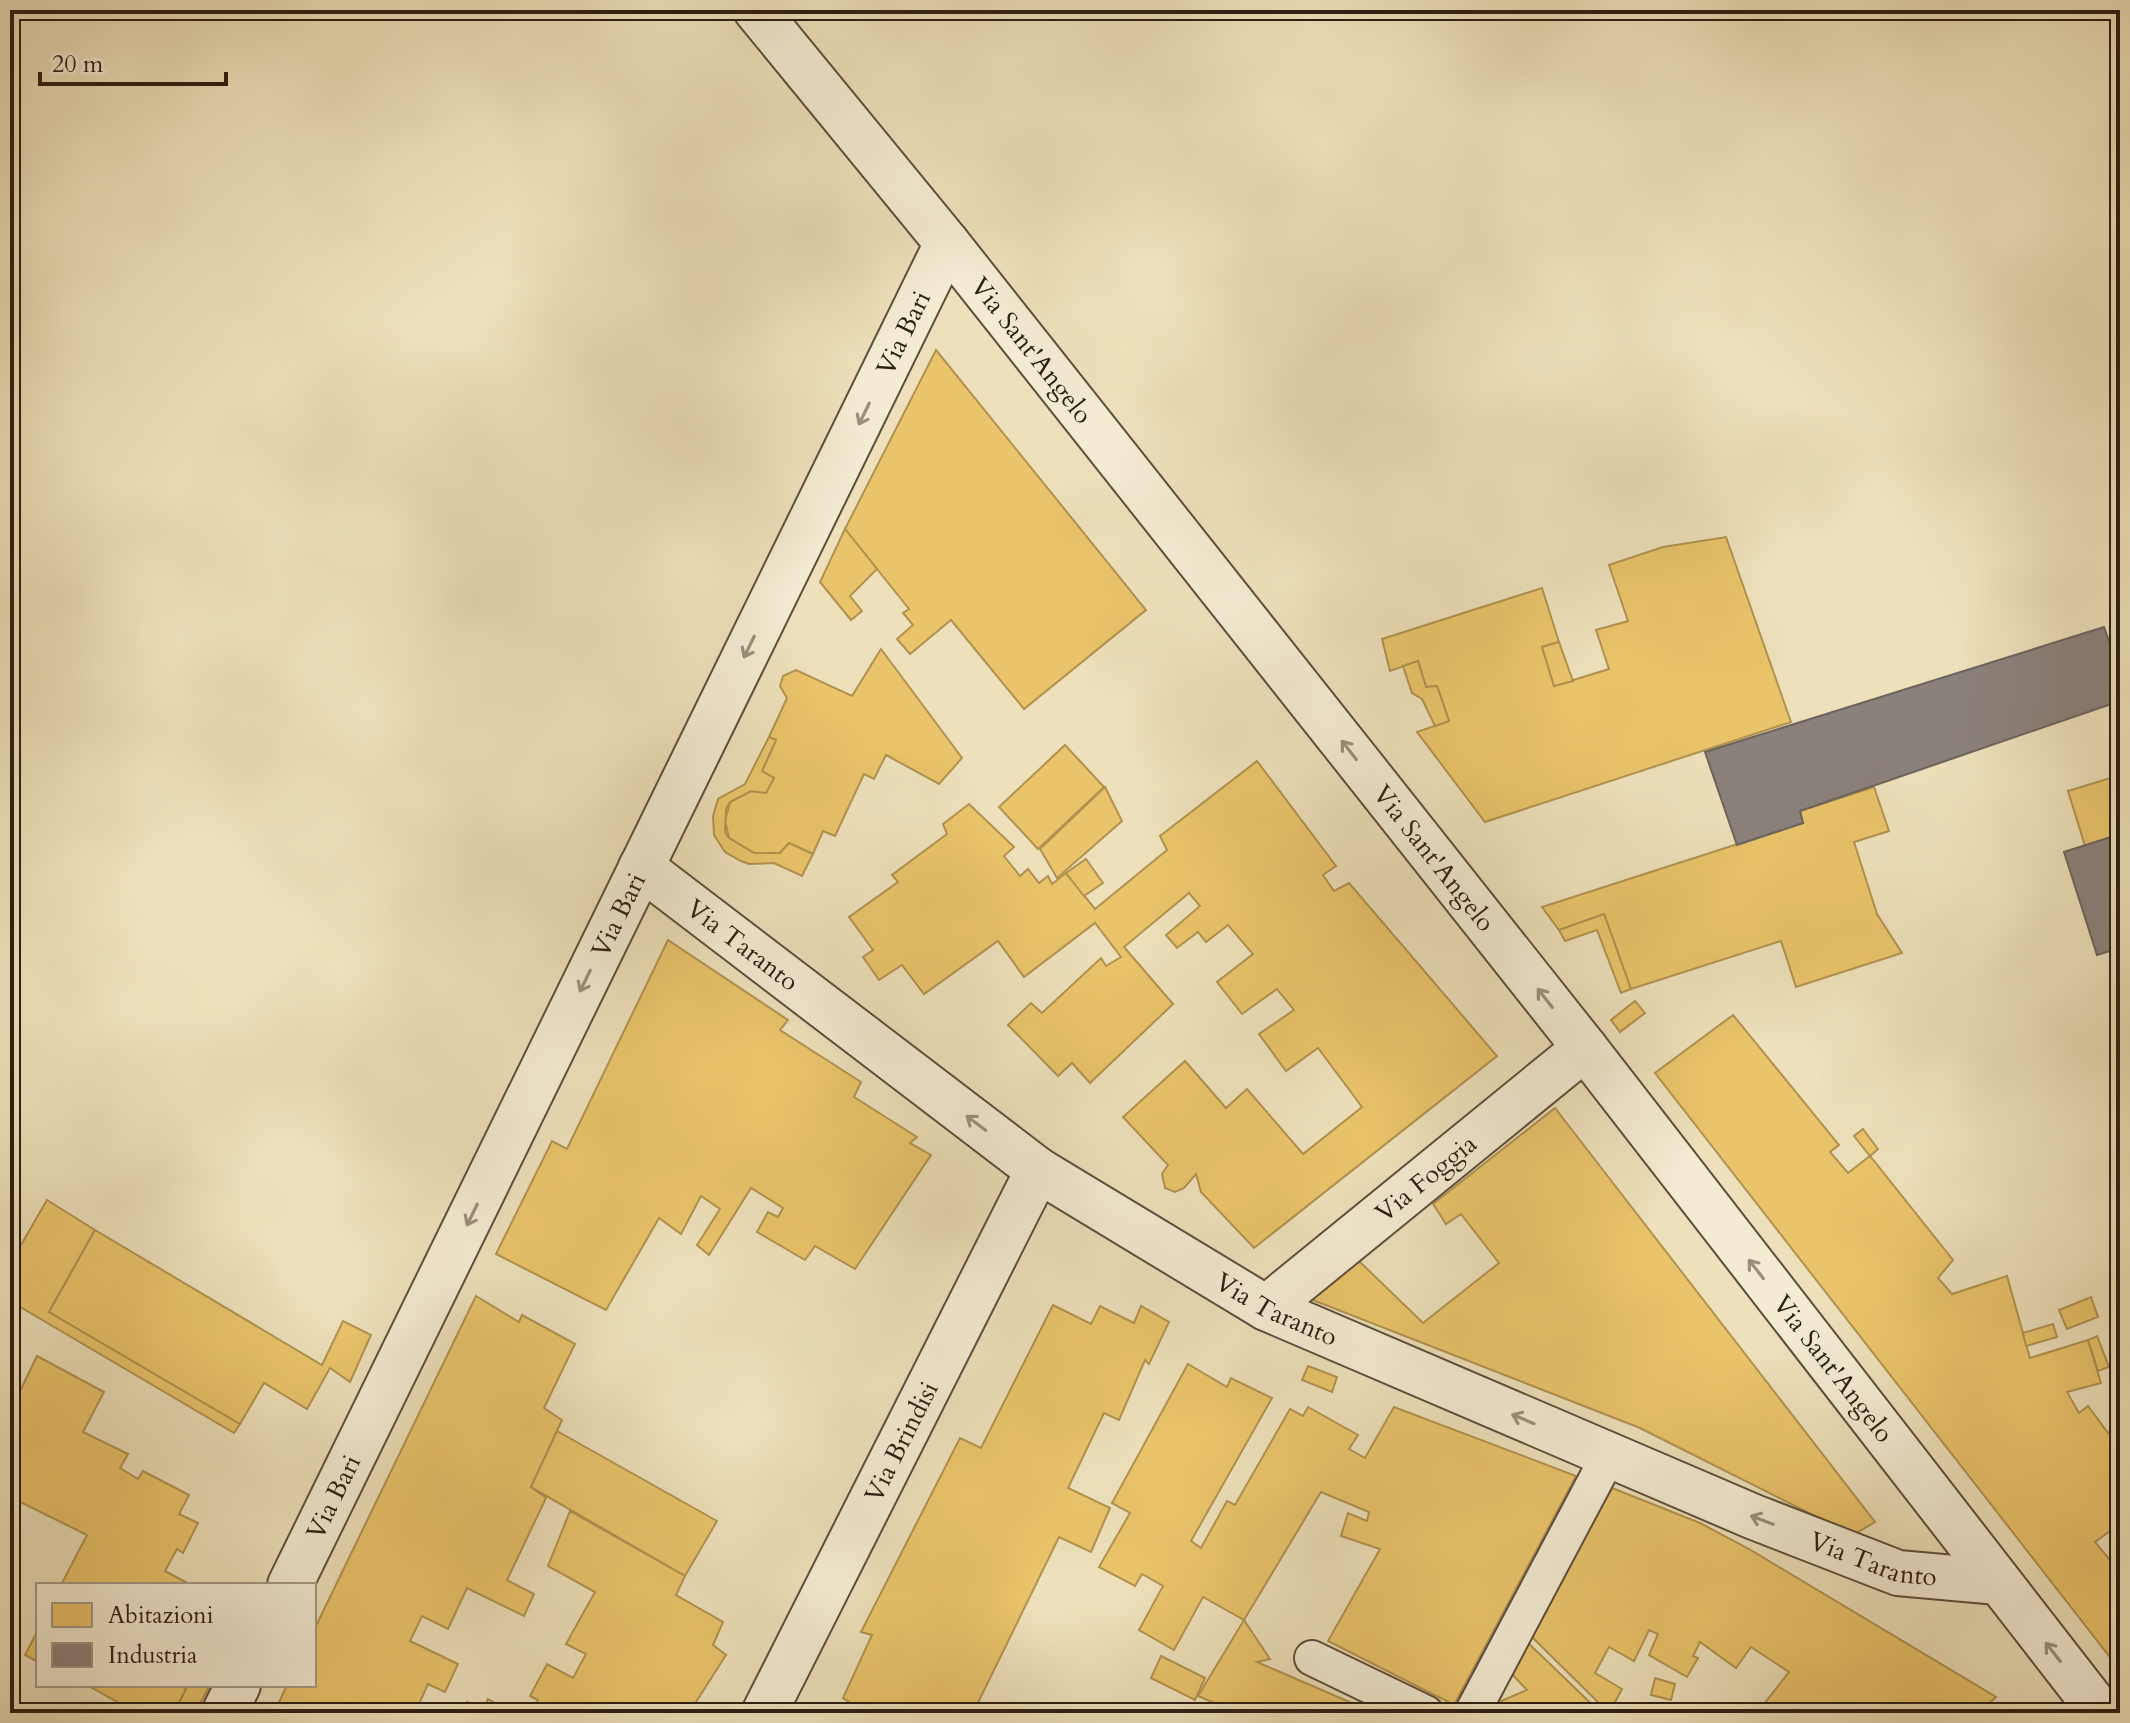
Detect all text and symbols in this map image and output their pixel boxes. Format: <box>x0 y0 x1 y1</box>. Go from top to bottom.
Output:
scale bar <box>40 36 226 86</box>
text: 20 m <box>52 48 104 81</box>
street label: Via Sant'Angelo <box>962 270 1101 431</box>
street label: Via Bari <box>868 285 939 381</box>
one-way arrow <box>856 402 871 426</box>
one-way arrow <box>741 635 756 659</box>
one-way arrow <box>1340 740 1358 761</box>
street label: Via Sant'Angelo <box>1365 778 1503 939</box>
street label: Via Bari <box>583 867 654 963</box>
street label: Via Taranto <box>679 891 806 999</box>
one-way arrow <box>577 969 593 993</box>
one-way arrow <box>1537 988 1554 1009</box>
one-way arrow <box>966 1114 988 1131</box>
street label: Via Foggia <box>1368 1126 1484 1230</box>
one-way arrow <box>464 1203 479 1227</box>
one-way arrow <box>1748 1259 1765 1280</box>
street label: Via Taranto <box>1208 1264 1343 1355</box>
street label: Via Sant'Angelo <box>1765 1288 1902 1450</box>
street label: Via Brindisi <box>856 1375 947 1508</box>
one-way arrow <box>1511 1410 1536 1425</box>
street label: Via Bari <box>298 1449 369 1545</box>
one-way arrow <box>1750 1512 1775 1526</box>
street label: Via Taranto <box>1804 1523 1938 1594</box>
legend <box>36 1583 316 1687</box>
text: Abitazioni <box>108 1599 214 1632</box>
text: Industria <box>108 1639 198 1672</box>
one-way arrow <box>2044 1642 2062 1663</box>

